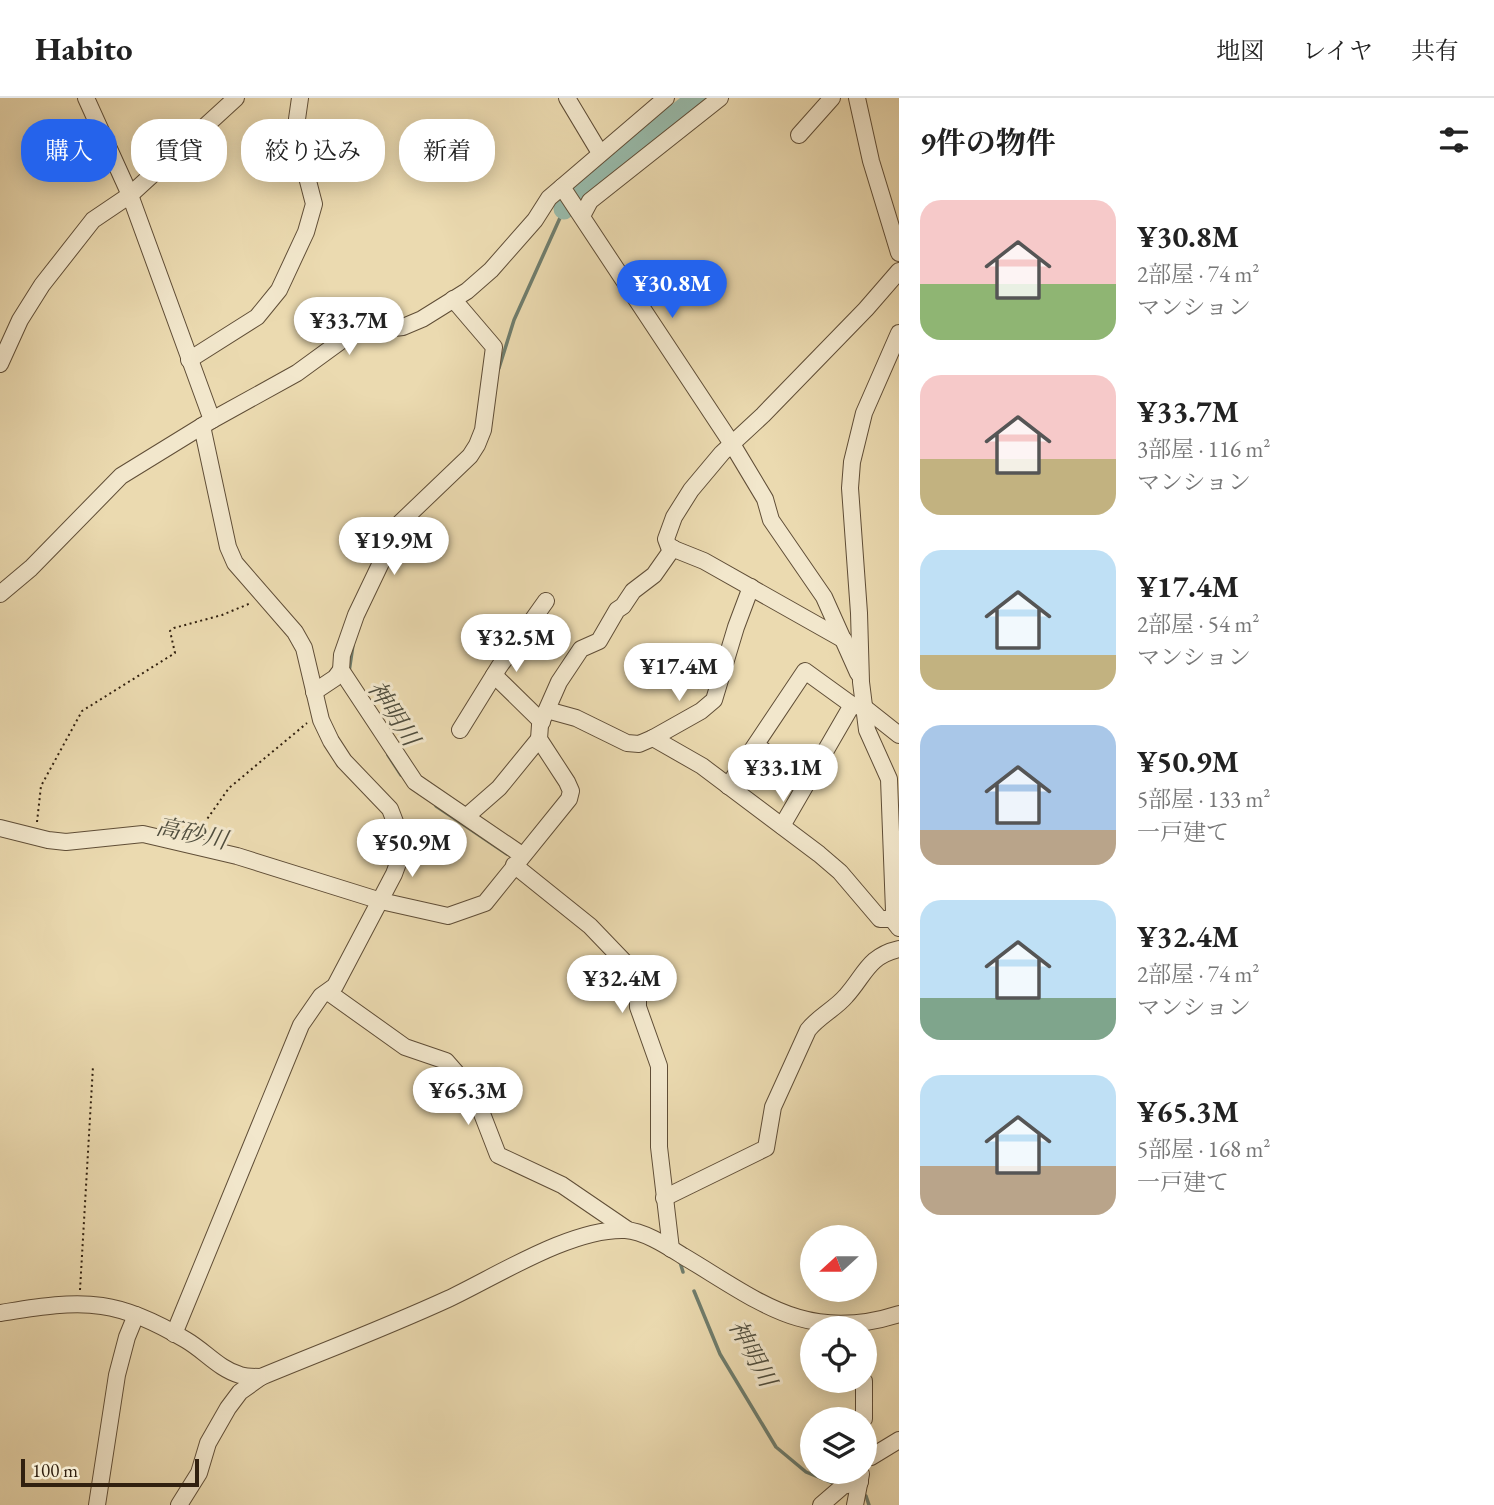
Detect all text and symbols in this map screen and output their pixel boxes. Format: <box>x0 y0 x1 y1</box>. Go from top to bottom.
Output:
text: Habito <box>35 27 132 70</box>
text: 地図 <box>1216 35 1264 66</box>
text: レイヤ <box>1302 35 1373 66</box>
text: 共有 <box>1411 35 1459 66</box>
chip: 購入 <box>21 119 117 182</box>
chip: 賃貸 <box>131 119 227 182</box>
chip: 絞り込み <box>241 119 385 182</box>
chip: 新着 <box>399 119 495 182</box>
icon: filters <box>1435 121 1473 159</box>
text: 9件の物件 <box>920 123 1056 162</box>
text: ¥30.8M <box>1137 217 1239 256</box>
icon: home <box>976 228 1060 312</box>
text: 2部屋 · 74 m² <box>1137 259 1259 289</box>
pin: ¥30.8M <box>615 260 729 320</box>
text: ¥30.8M <box>633 268 711 298</box>
text: マンション <box>1137 292 1251 322</box>
pin: ¥33.7M <box>292 298 406 357</box>
text: ¥33.7M <box>310 305 388 335</box>
text: ¥33.7M <box>1137 392 1239 431</box>
icon: home <box>976 403 1060 487</box>
text: 3部屋 · 116 m² <box>1137 434 1270 464</box>
text: マンション <box>1137 467 1251 497</box>
pin: ¥19.9M <box>337 518 451 577</box>
text: ¥19.9M <box>355 525 433 555</box>
text: ¥17.4M <box>1137 567 1239 606</box>
icon: home <box>976 578 1060 662</box>
text: 2部屋 · 54 m² <box>1137 609 1259 639</box>
pin: ¥32.5M <box>459 614 573 674</box>
text: ¥32.5M <box>477 622 555 652</box>
text: マンション <box>1137 642 1251 672</box>
pin: ¥17.4M <box>622 644 736 703</box>
text: ¥17.4M <box>640 651 718 681</box>
water label: 神明川 <box>361 674 428 754</box>
text: ¥50.9M <box>1137 742 1239 781</box>
pin: ¥33.1M <box>726 744 840 804</box>
text: ¥33.1M <box>744 752 822 782</box>
icon: home <box>976 753 1060 837</box>
text: 5部屋 · 133 m² <box>1137 784 1270 814</box>
water label: 高砂川 <box>154 810 233 856</box>
text: 一戸建て <box>1137 817 1229 847</box>
pin: ¥50.9M <box>355 820 469 879</box>
text: ¥50.9M <box>373 827 451 857</box>
text: ¥32.4M <box>1137 917 1239 956</box>
icon: home <box>976 928 1060 1012</box>
pin: ¥32.4M <box>565 956 679 1015</box>
text: 2部屋 · 74 m² <box>1137 959 1259 989</box>
text: ¥32.4M <box>583 963 661 993</box>
text: マンション <box>1137 992 1251 1022</box>
pin: ¥65.3M <box>411 1068 525 1127</box>
text: ¥65.3M <box>429 1075 507 1105</box>
text: ¥65.3M <box>1137 1092 1239 1131</box>
icon: home <box>976 1103 1060 1187</box>
text: 5部屋 · 168 m² <box>1137 1134 1270 1164</box>
text: 一戸建て <box>1137 1167 1229 1197</box>
north arrow <box>800 1225 877 1302</box>
map controls <box>800 1225 877 1484</box>
water label: 神明川 <box>722 1314 785 1395</box>
button: locate <box>800 1316 877 1393</box>
button: layers <box>800 1407 877 1484</box>
scale bar <box>21 1456 200 1488</box>
text: 100 m <box>32 1458 78 1483</box>

